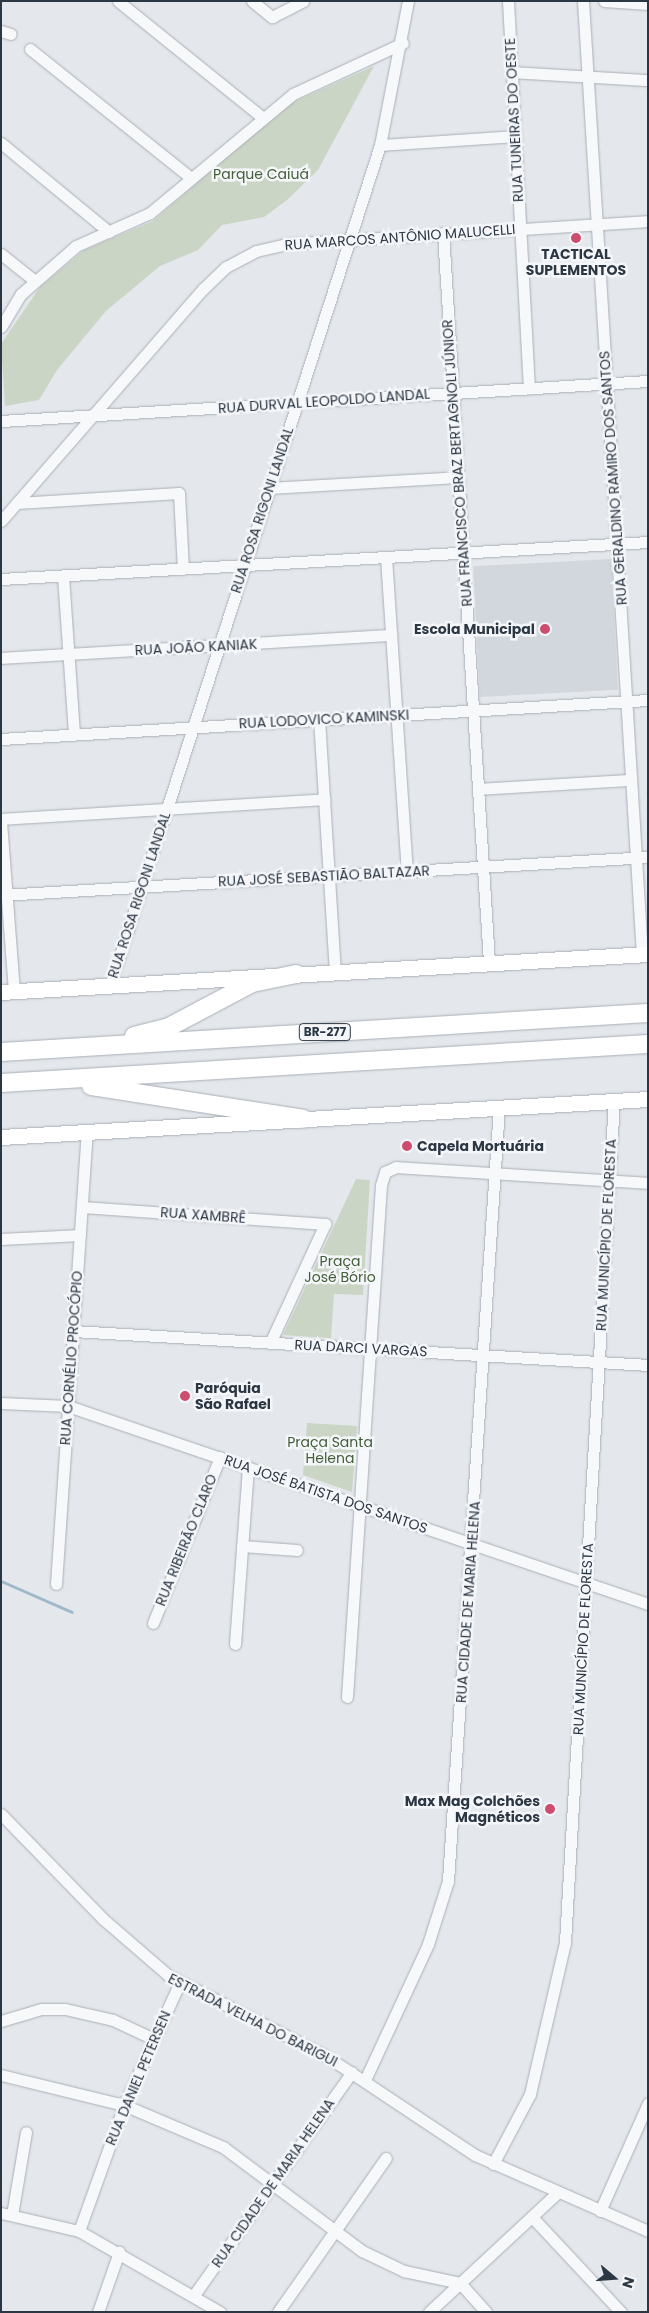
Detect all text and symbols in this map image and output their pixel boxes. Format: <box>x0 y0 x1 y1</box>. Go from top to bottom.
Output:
street label: RUA TUNEIRAS DO OESTE <box>501 38 527 202</box>
park label: Parque Caiuá <box>213 166 309 182</box>
street label: RUA MARCOS ANTÔNIO MALUCELLI <box>284 221 516 253</box>
marker: TACTICAL SUPLEMENTOS <box>570 232 582 244</box>
place label: TACTICAL SUPLEMENTOS <box>526 246 626 278</box>
street label: RUA FRANCISCO BRAZ BERTAGNOLI JÚNIOR <box>439 319 475 607</box>
street label: RUA GERALDINO RAMIRO DOS SANTOS <box>596 350 630 606</box>
street label: RUA DURVAL LEOPOLDO LANDAL <box>217 385 431 417</box>
street label: RUA ROSA RIGONI LANDAL <box>227 425 297 595</box>
place label: Escola Municipal <box>414 621 535 637</box>
marker: Escola Municipal <box>539 623 551 635</box>
street label: RUA JOÃO KANIAK <box>134 635 258 659</box>
street label: RUA LODOVICO KAMINSKI <box>238 706 410 732</box>
street label: RUA ROSA RIGONI LANDAL <box>104 810 174 980</box>
street label: RUA JOSÉ SEBASTIÃO BALTAZAR <box>218 862 430 890</box>
road number: BR-277 <box>299 1022 351 1042</box>
place label: Capela Mortuária <box>417 1138 544 1154</box>
street label: RUA MUNICÍPIO DE FLORESTA <box>593 1139 619 1331</box>
marker: Capela Mortuária <box>401 1140 413 1152</box>
street label: RUA XAMBRÊ <box>160 1204 246 1226</box>
park label: Praça José Bório <box>304 1253 376 1285</box>
street label: RUA CORNÉLIO PROCÓPIO <box>57 1270 85 1446</box>
street label: RUA DARCI VARGAS <box>294 1336 428 1360</box>
place label: Paróquia São Rafael <box>195 1380 271 1412</box>
marker: Paróquia São Rafael <box>179 1390 191 1402</box>
park label: Praça Santa Helena <box>287 1434 373 1466</box>
street label: RUA JOSÉ BATISTA DOS SANTOS <box>222 1451 430 1537</box>
street label: RUA RIBEIRÃO CLARO <box>152 1472 220 1608</box>
street label: RUA CIDADE DE MARIA HELENA <box>453 1500 483 1704</box>
street label: RUA MUNICÍPIO DE FLORESTA <box>570 1543 596 1735</box>
place label: Max Mag Colchões Magnéticos <box>405 1793 540 1825</box>
marker: Max Mag Colchões Magnéticos <box>544 1803 556 1815</box>
street label: ESTRADA VELHA DO BARIGUI <box>165 1970 341 2070</box>
street label: RUA DANIEL PETERSEN <box>102 2008 174 2148</box>
street label: RUA CIDADE DE MARIA HELENA <box>208 2095 338 2271</box>
north arrow <box>589 2253 639 2303</box>
text: N <box>617 2275 639 2291</box>

